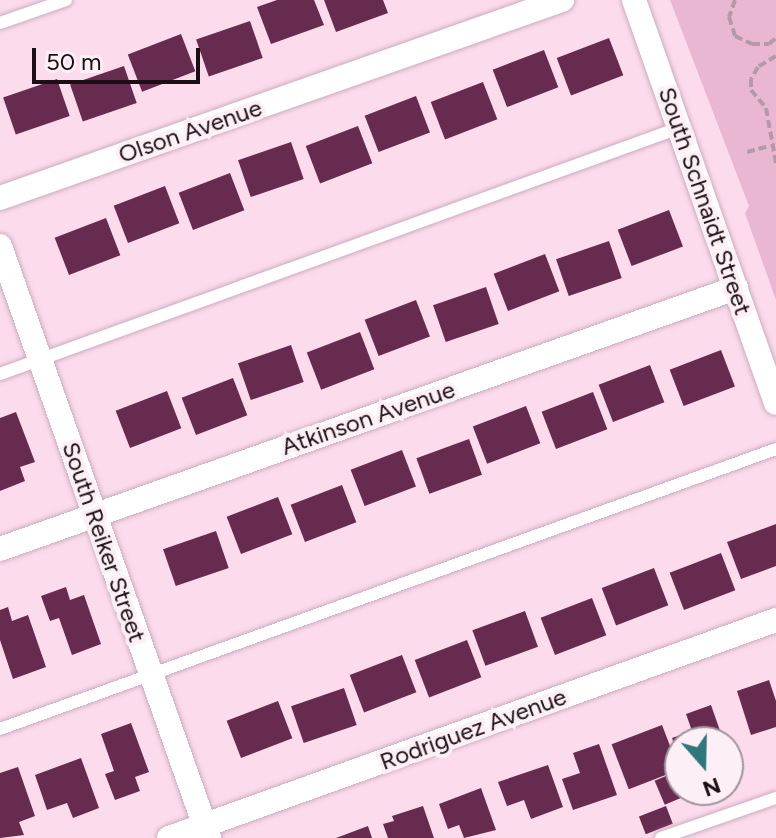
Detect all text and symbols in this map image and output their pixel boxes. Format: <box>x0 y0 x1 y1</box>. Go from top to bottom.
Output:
scale bar <box>36 32 204 82</box>
text: 50 m <box>46 47 102 76</box>
street label: South Schnaidt Street <box>652 83 758 319</box>
street label: Olson Avenue <box>115 93 265 169</box>
street label: Atkinson Avenue <box>278 375 458 461</box>
street label: South Reiker Street <box>56 438 152 646</box>
street label: Rodriguez Avenue <box>376 682 570 776</box>
north arrow <box>664 726 744 806</box>
text: N <box>699 772 724 803</box>

